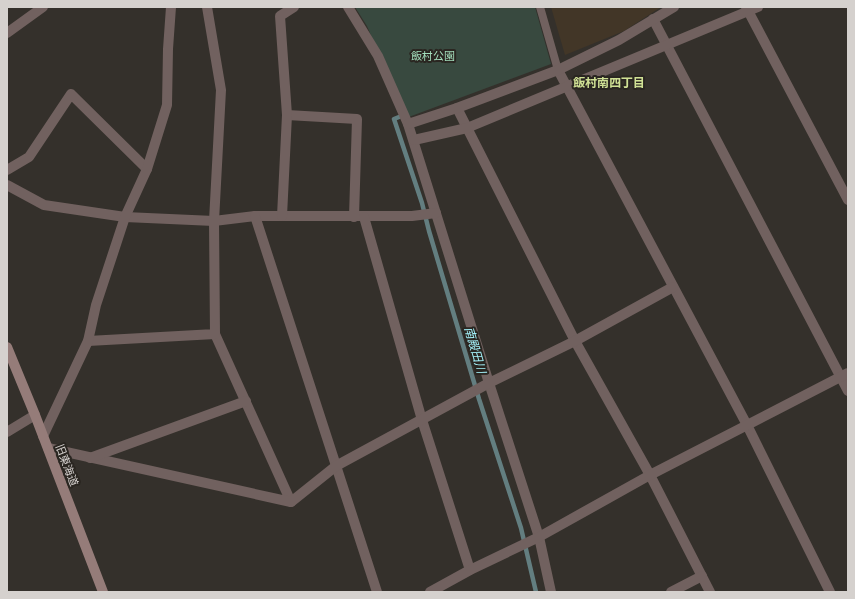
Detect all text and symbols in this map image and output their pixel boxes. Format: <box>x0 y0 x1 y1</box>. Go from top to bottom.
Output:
park label: 飯村公園 <box>411 50 455 64</box>
district label: 飯村南四丁目 <box>573 76 645 92</box>
water label: 南殿田川 <box>460 325 489 377</box>
street label: 旧東海道 <box>52 442 80 488</box>

